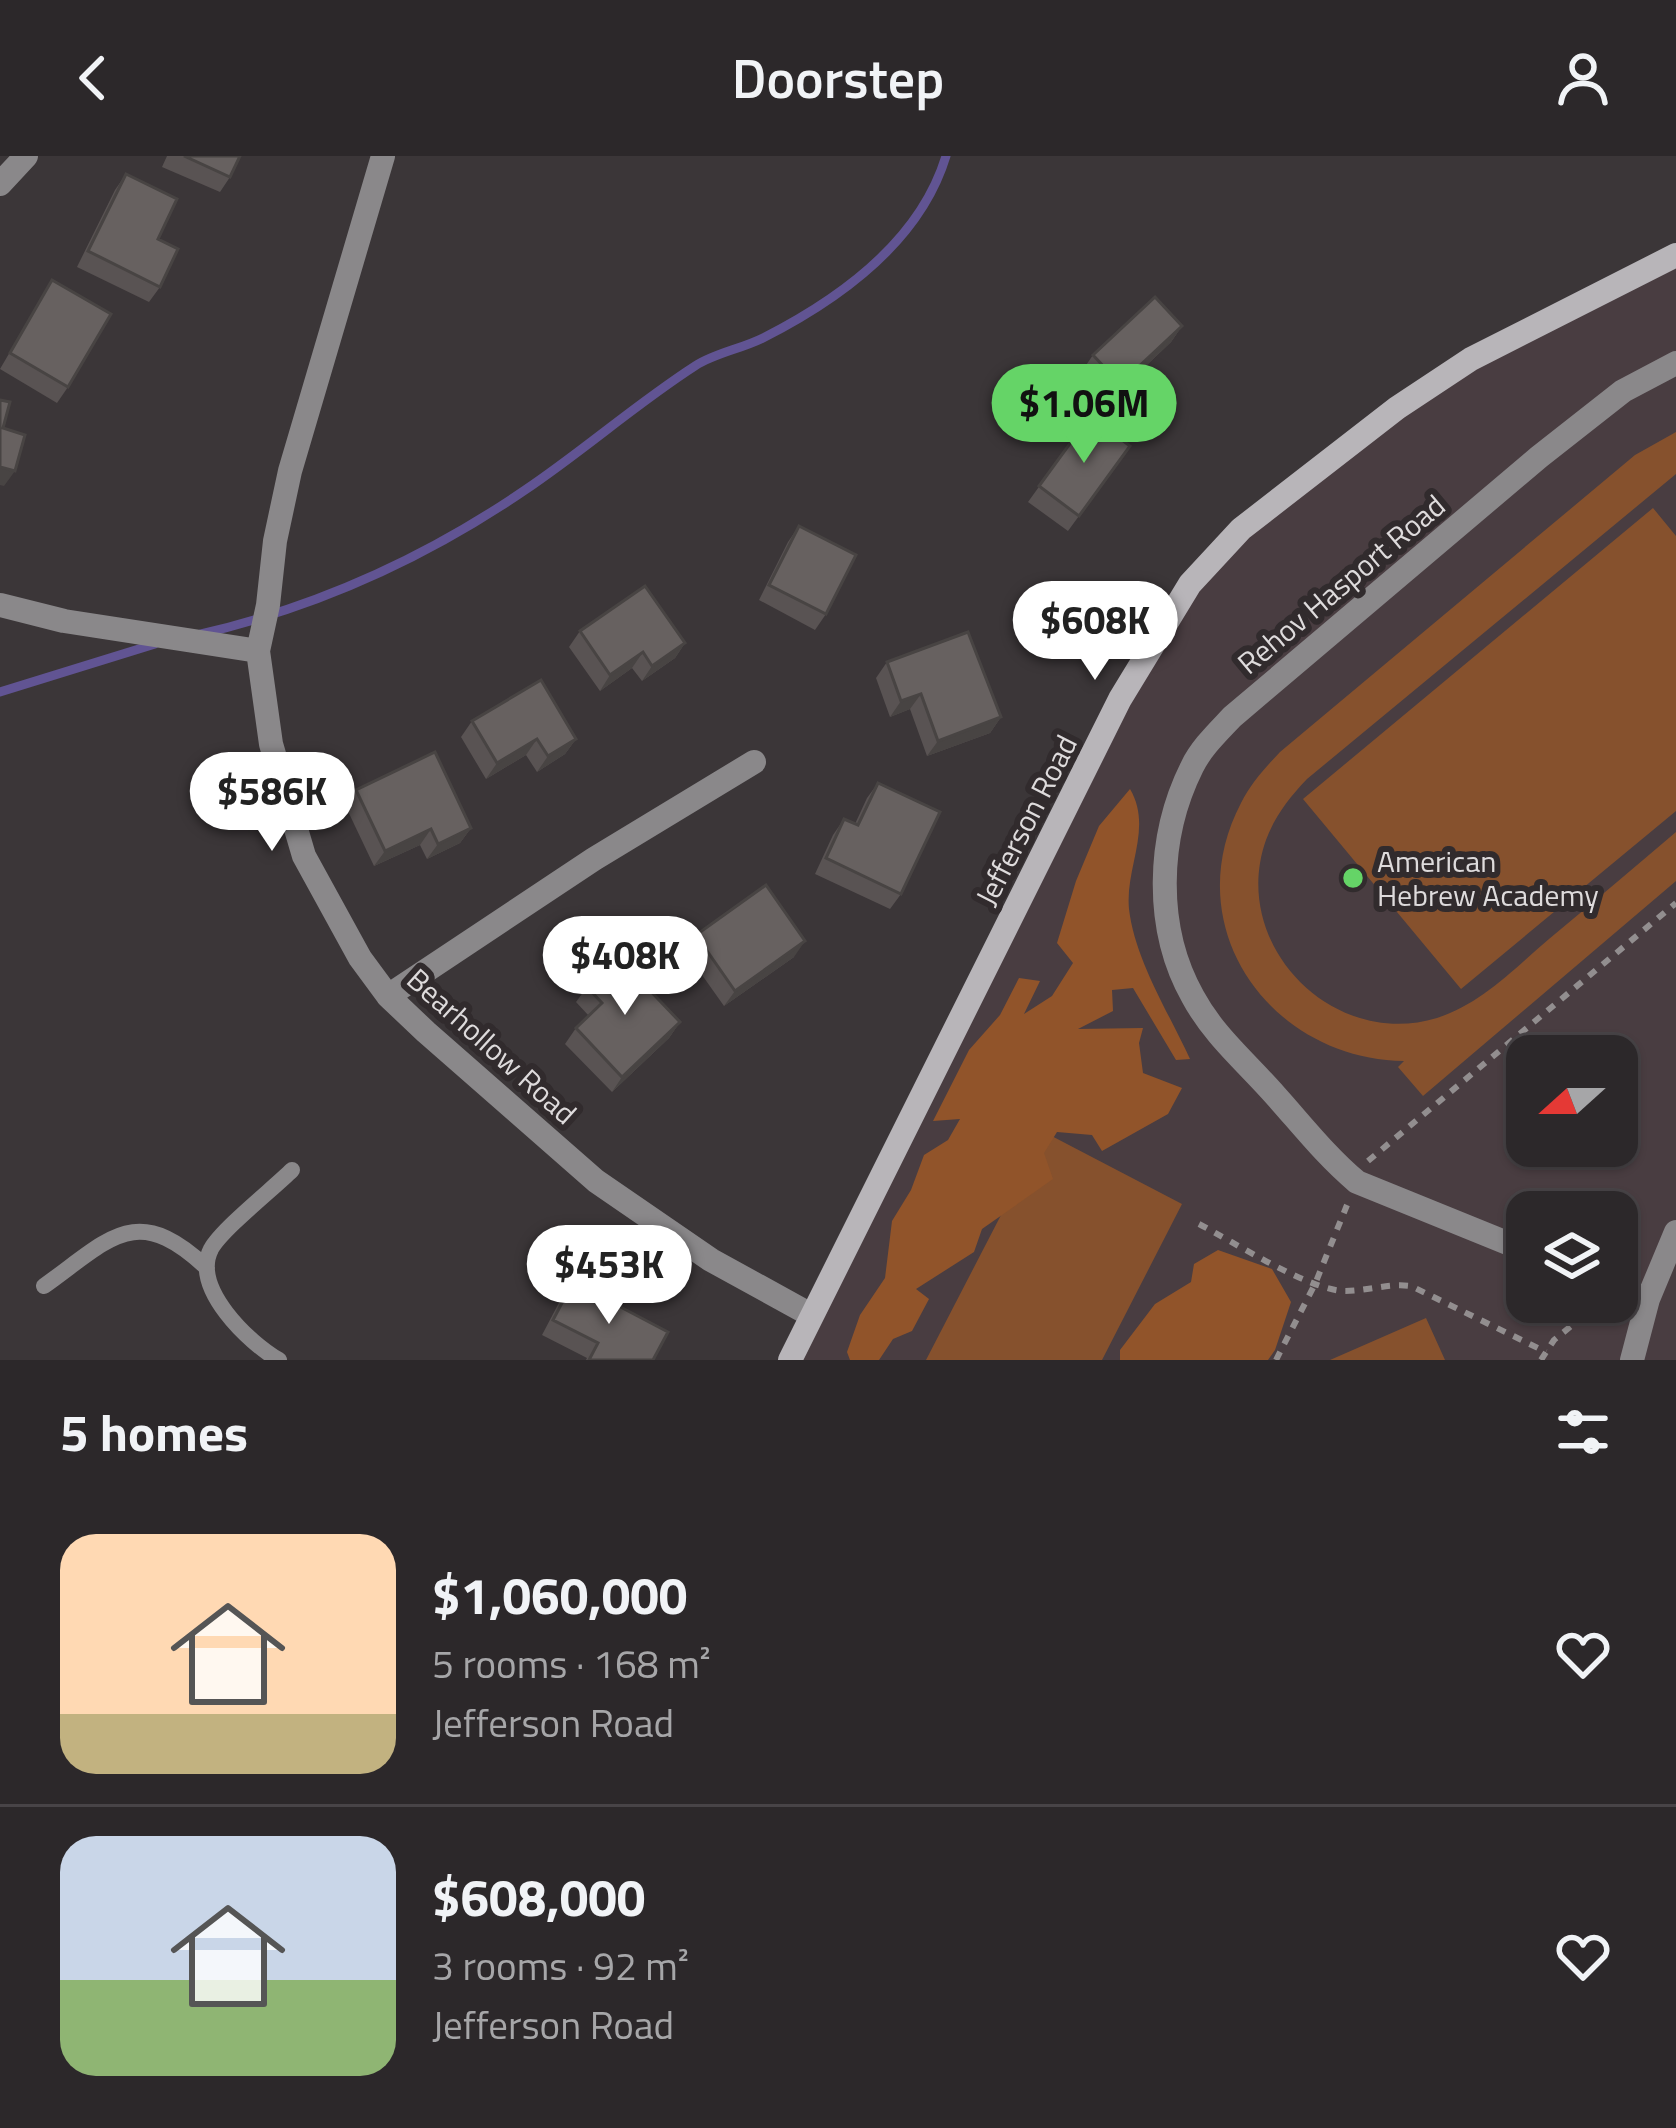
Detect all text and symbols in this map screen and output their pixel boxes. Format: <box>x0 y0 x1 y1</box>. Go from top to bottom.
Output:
text: Doorstep <box>732 37 944 119</box>
icon: back <box>60 45 126 111</box>
icon: person <box>1550 45 1616 111</box>
pin: $1.06M <box>986 364 1182 466</box>
text: $1.06M <box>1019 373 1149 432</box>
street label: Rehov Hasport Road <box>1227 483 1455 685</box>
pin: $608K <box>1011 581 1179 683</box>
text: $608K <box>1040 590 1150 649</box>
street label: Jefferson Road <box>963 727 1089 913</box>
pin: $586K <box>188 752 356 854</box>
text: $586K <box>217 761 327 820</box>
place label: American Hebrew Academy <box>1377 838 1599 918</box>
marker: American Hebrew Academy <box>1340 865 1366 891</box>
pin: $408K <box>541 916 709 1018</box>
text: $408K <box>570 925 680 984</box>
street label: Bearhollow Road <box>397 957 587 1135</box>
north arrow <box>1506 1035 1638 1167</box>
map controls <box>1506 1035 1638 1323</box>
button: layers <box>1506 1191 1638 1323</box>
pin: $453K <box>525 1225 693 1327</box>
text: $453K <box>554 1234 664 1293</box>
text: 5 homes <box>60 1393 248 1471</box>
icon: filters <box>1550 1399 1616 1465</box>
text: $1,060,000 <box>432 1556 687 1634</box>
icon: home <box>156 1582 300 1726</box>
icon: heart <box>1550 1621 1616 1687</box>
text: 5 rooms · 168 m² <box>432 1634 711 1693</box>
text: Jefferson Road <box>432 1693 674 1752</box>
text: $608,000 <box>432 1858 645 1936</box>
icon: home <box>156 1884 300 2028</box>
icon: heart <box>1550 1923 1616 1989</box>
text: 3 rooms · 92 m² <box>432 1936 689 1995</box>
text: Jefferson Road <box>432 1995 674 2054</box>

